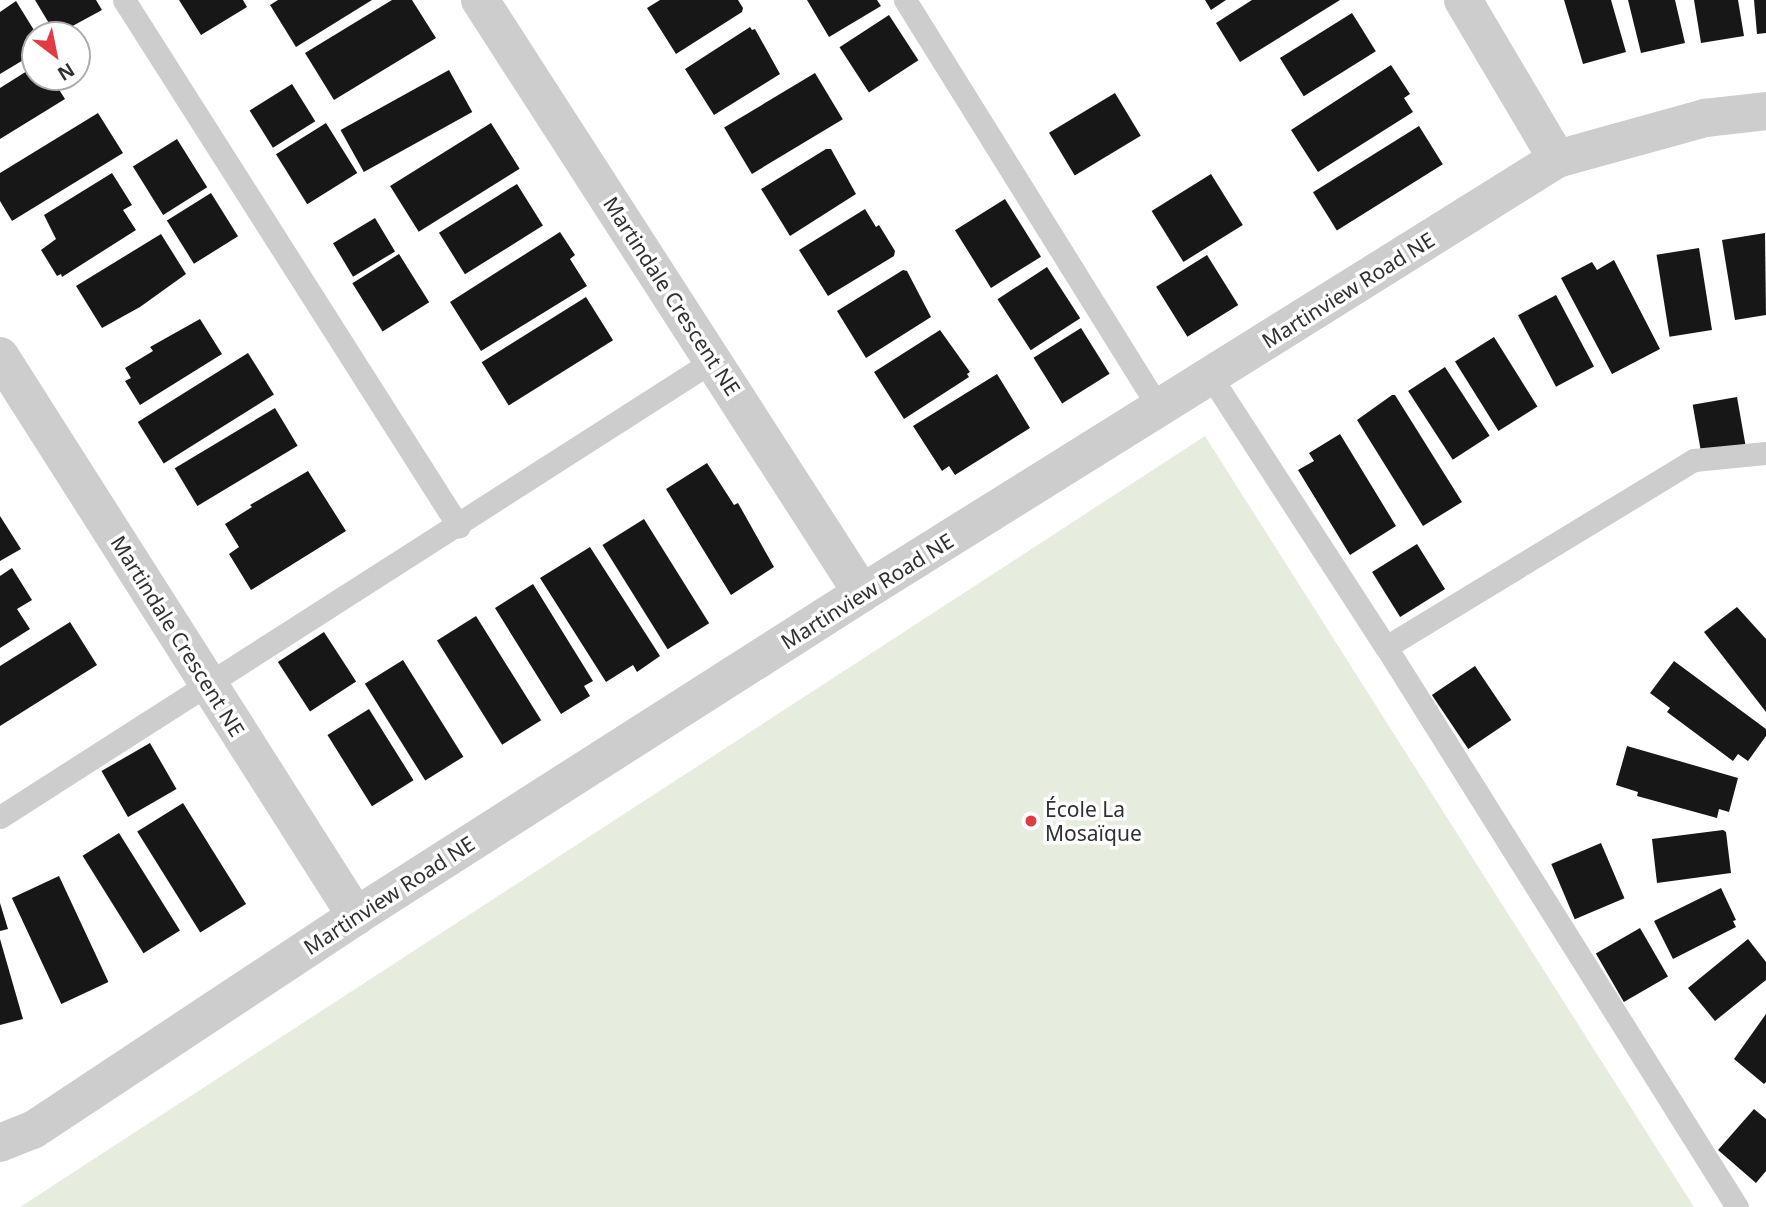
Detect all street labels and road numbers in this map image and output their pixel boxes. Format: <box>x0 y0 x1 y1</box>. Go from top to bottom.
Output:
street label: Martindale Crescent NE <box>598 192 746 400</box>
street label: Martinview Road NE <box>1257 227 1439 353</box>
street label: Martinview Road NE <box>776 528 958 654</box>
street label: Martindale Crescent NE <box>106 531 250 741</box>
street label: Martinview Road NE <box>299 830 479 960</box>

